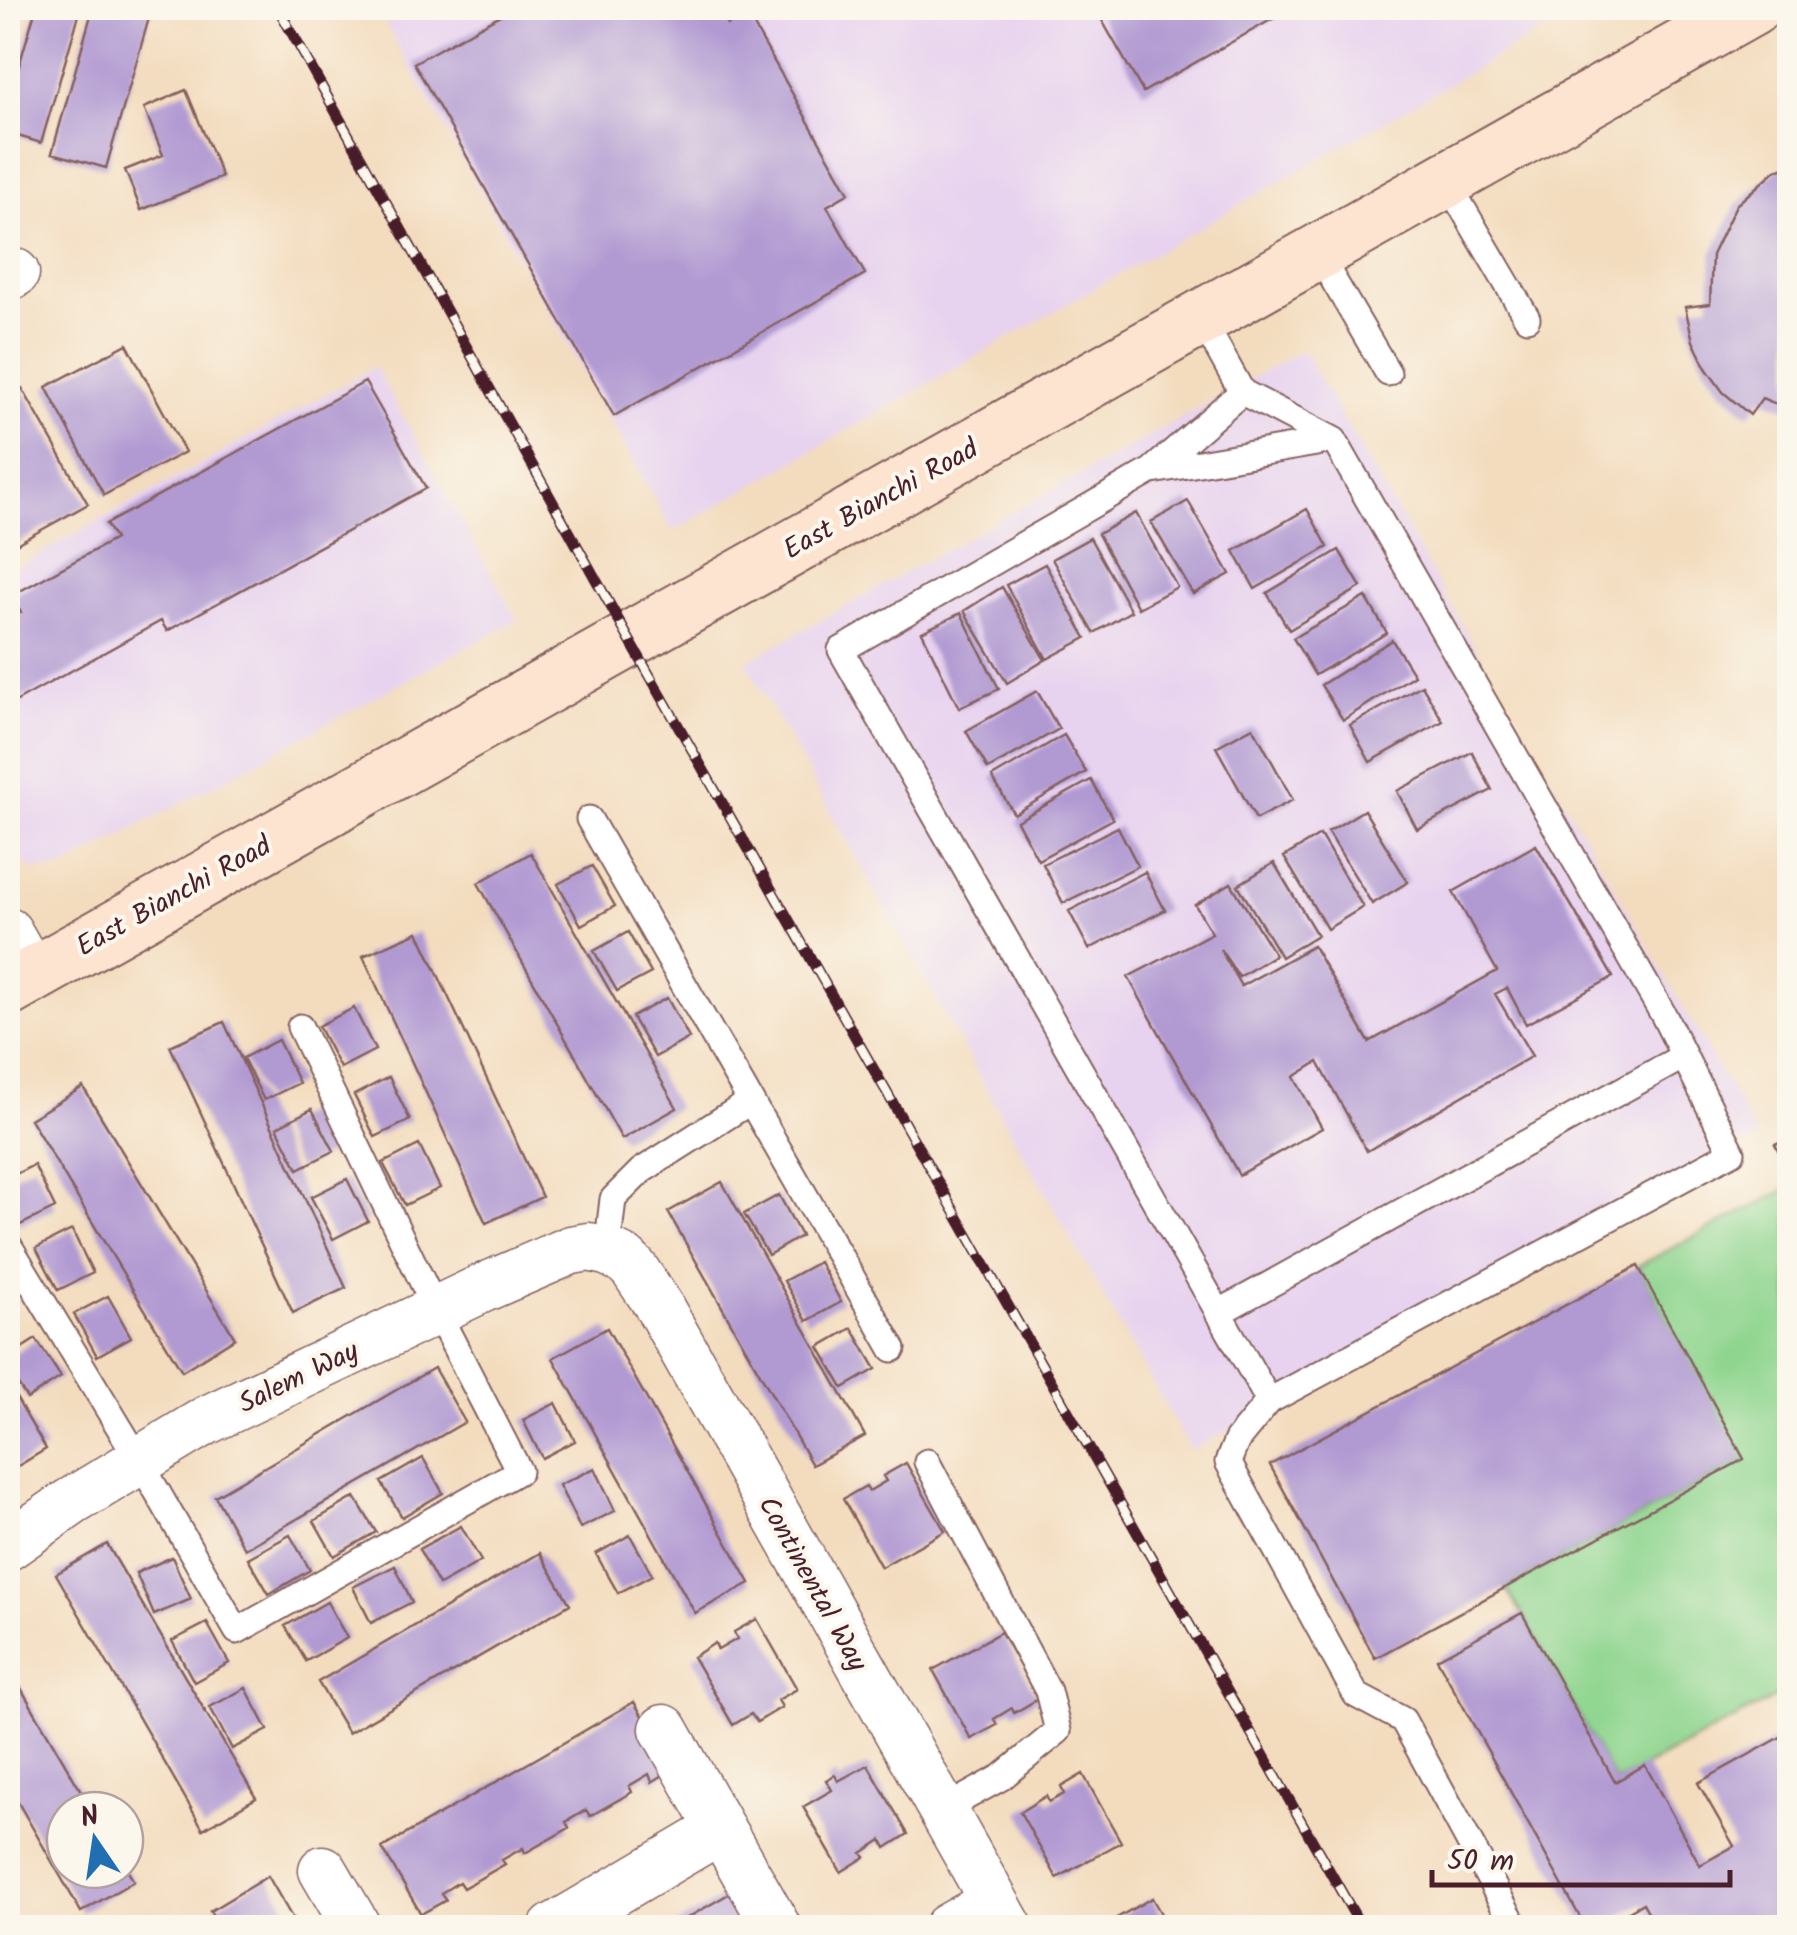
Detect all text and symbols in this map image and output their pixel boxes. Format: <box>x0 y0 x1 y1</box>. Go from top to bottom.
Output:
street label: East Bianchi Road <box>775 427 988 573</box>
street label: East Bianchi Road <box>68 824 281 970</box>
street label: Salem Way <box>231 1329 368 1427</box>
street label: Continental Way <box>745 1488 879 1681</box>
north arrow <box>45 1790 145 1890</box>
text: N <box>76 1794 104 1842</box>
scale bar <box>1432 1825 1730 1887</box>
text: 50 m <box>1447 1838 1514 1886</box>

